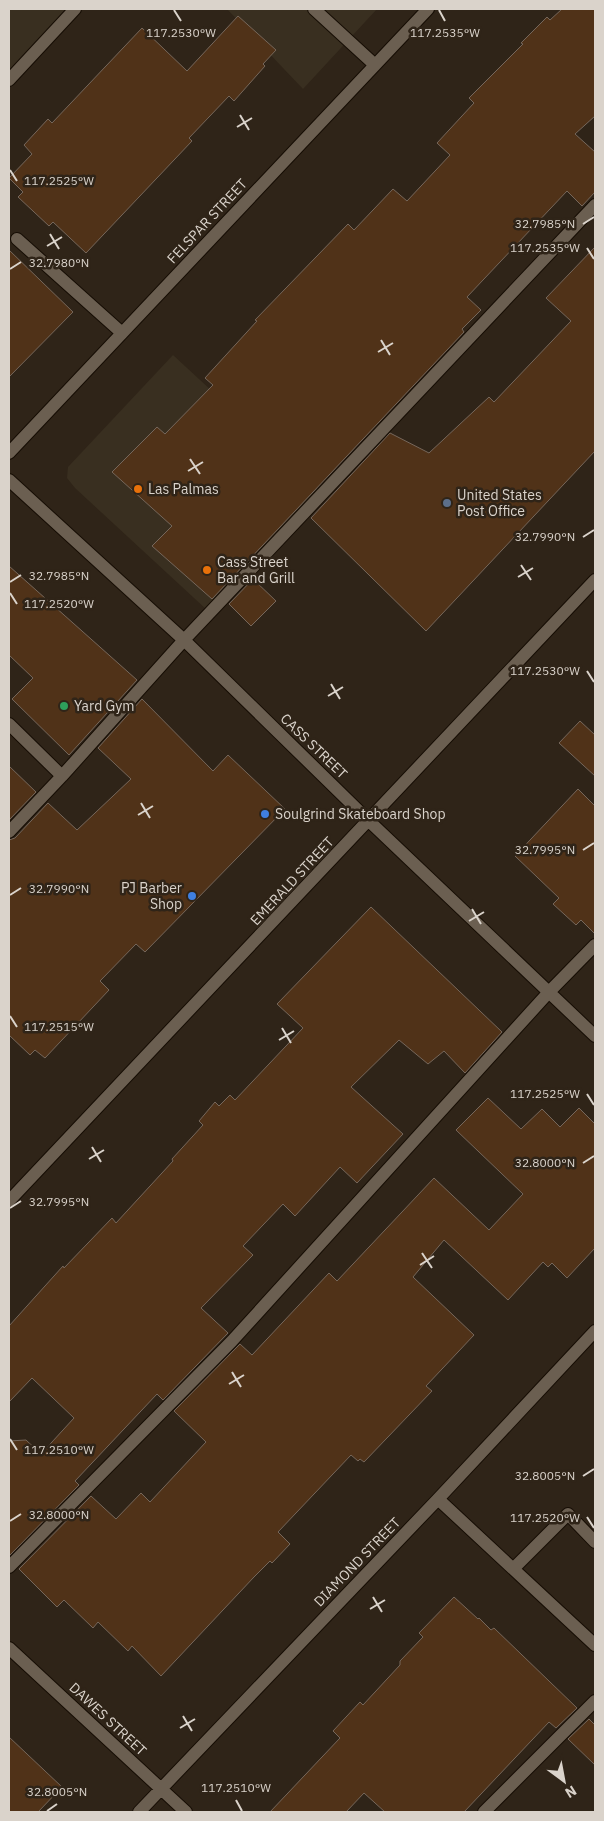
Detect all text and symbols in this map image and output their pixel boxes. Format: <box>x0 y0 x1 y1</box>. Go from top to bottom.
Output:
text: 117.2530°W <box>146 25 216 40</box>
text: 117.2535°W <box>410 25 480 40</box>
text: 117.2525°W <box>24 173 94 188</box>
street label: FELSPAR STREET <box>163 175 251 267</box>
text: 32.7985°N <box>515 216 575 231</box>
text: 117.2535°W <box>510 240 580 255</box>
text: 32.7980°N <box>29 255 89 270</box>
place label: Las Palmas <box>148 480 219 498</box>
marker: Las Palmas <box>132 483 144 495</box>
place label: United States Post Office <box>457 486 542 520</box>
marker: United States Post Office <box>441 497 453 509</box>
text: 32.7990°N <box>515 529 575 544</box>
place label: Cass Street Bar and Grill <box>217 553 295 587</box>
marker: Cass Street Bar and Grill <box>201 564 213 576</box>
text: 32.7985°N <box>29 568 89 583</box>
text: 117.2520°W <box>24 596 94 611</box>
text: 117.2530°W <box>510 663 580 678</box>
place label: Yard Gym <box>74 697 135 715</box>
marker: Yard Gym <box>58 700 70 712</box>
street label: CASS STREET <box>277 710 351 782</box>
place label: Soulgrind Skateboard Shop <box>275 805 446 823</box>
marker: Soulgrind Skateboard Shop <box>259 808 271 820</box>
street label: EMERALD STREET <box>246 833 338 929</box>
text: 32.7995°N <box>515 842 575 857</box>
place label: PJ Barber Shop <box>121 879 182 913</box>
text: 32.7990°N <box>29 881 89 896</box>
marker: PJ Barber Shop <box>186 890 198 902</box>
text: 117.2515°W <box>24 1019 94 1034</box>
text: 117.2525°W <box>510 1086 580 1101</box>
text: 32.8000°N <box>515 1155 575 1170</box>
text: 32.7995°N <box>29 1194 89 1209</box>
text: 117.2510°W <box>24 1442 94 1457</box>
text: 32.8005°N <box>515 1468 575 1483</box>
text: 32.8000°N <box>29 1507 89 1522</box>
text: 117.2520°W <box>510 1510 580 1525</box>
street label: DIAMOND STREET <box>310 1514 404 1610</box>
street label: DAWES STREET <box>65 1678 151 1760</box>
north arrow <box>539 1756 589 1806</box>
text: 117.2510°W <box>201 1780 271 1795</box>
text: N <box>562 1782 580 1802</box>
text: 32.8005°N <box>27 1784 87 1799</box>

